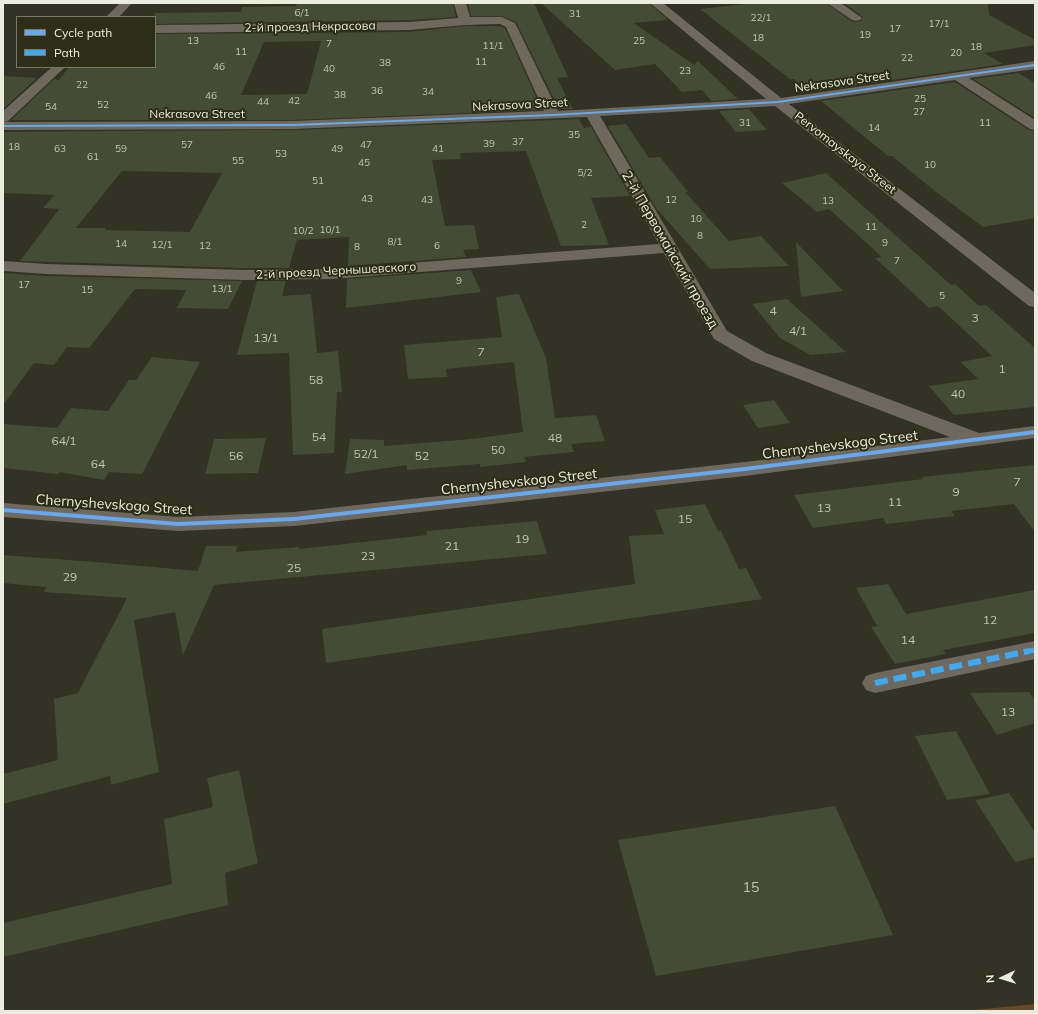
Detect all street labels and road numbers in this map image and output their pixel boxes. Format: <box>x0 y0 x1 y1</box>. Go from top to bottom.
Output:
street label: 2-й проезд Некрасова <box>244 19 376 35</box>
street label: Nekrasova Street <box>794 68 890 96</box>
street label: Nekrasova Street <box>472 95 568 115</box>
street label: Nekrasova Street <box>149 107 245 121</box>
street label: Pervomayskaya Street <box>791 109 899 197</box>
street label: 2-й Первомайский проезд <box>618 168 722 332</box>
street label: 2-й проезд Чернышевского <box>255 260 417 282</box>
street label: Chernyshevskogo Street <box>761 427 919 463</box>
street label: Chernyshevskogo Street <box>440 465 598 499</box>
street label: Chernyshevskogo Street <box>35 491 193 519</box>

